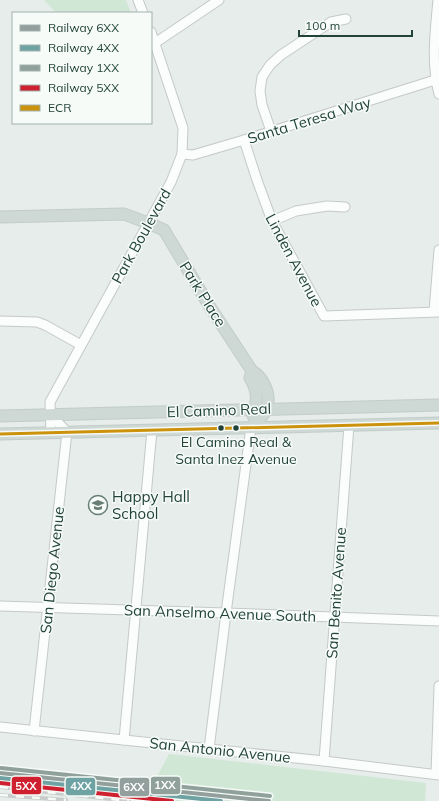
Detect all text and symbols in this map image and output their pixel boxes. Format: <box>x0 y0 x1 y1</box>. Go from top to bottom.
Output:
legend <box>12 12 152 124</box>
scale bar <box>299 12 412 38</box>
text: 100 m <box>305 18 340 33</box>
text: Railway 6XX <box>48 20 119 35</box>
text: Railway 4XX <box>48 40 119 55</box>
text: Railway 1XX <box>48 60 119 75</box>
text: Railway 5XX <box>48 80 119 95</box>
street label: Santa Teresa Way <box>245 92 373 148</box>
text: ECR <box>48 100 72 115</box>
street label: Park Boulevard <box>107 185 175 287</box>
street label: Linden Avenue <box>262 210 326 310</box>
street label: Park Place <box>176 258 230 330</box>
street label: El Camino Real <box>167 399 271 421</box>
unlabelled marker <box>216 423 226 433</box>
marker: El Camino Real & Santa Inez Avenue <box>231 423 241 433</box>
place label: El Camino Real & Santa Inez Avenue <box>175 433 297 468</box>
place label: Happy Hall School <box>112 487 190 523</box>
school or university icon: Happy Hall School <box>87 494 109 516</box>
street label: San Diego Avenue <box>36 505 68 635</box>
street label: San Benito Avenue <box>322 527 350 659</box>
street label: San Anselmo Avenue South <box>123 600 317 626</box>
street label: San Antonio Avenue <box>149 733 291 767</box>
line badge: 5XX <box>11 776 42 795</box>
line badge: 1XX <box>150 776 181 795</box>
line badge: 4XX <box>65 777 96 796</box>
line badge: 6XX <box>119 777 150 797</box>
text: 1XX <box>154 778 176 792</box>
text: 5XX <box>15 779 37 793</box>
text: 4XX <box>70 779 92 793</box>
text: 6XX <box>123 780 145 794</box>

